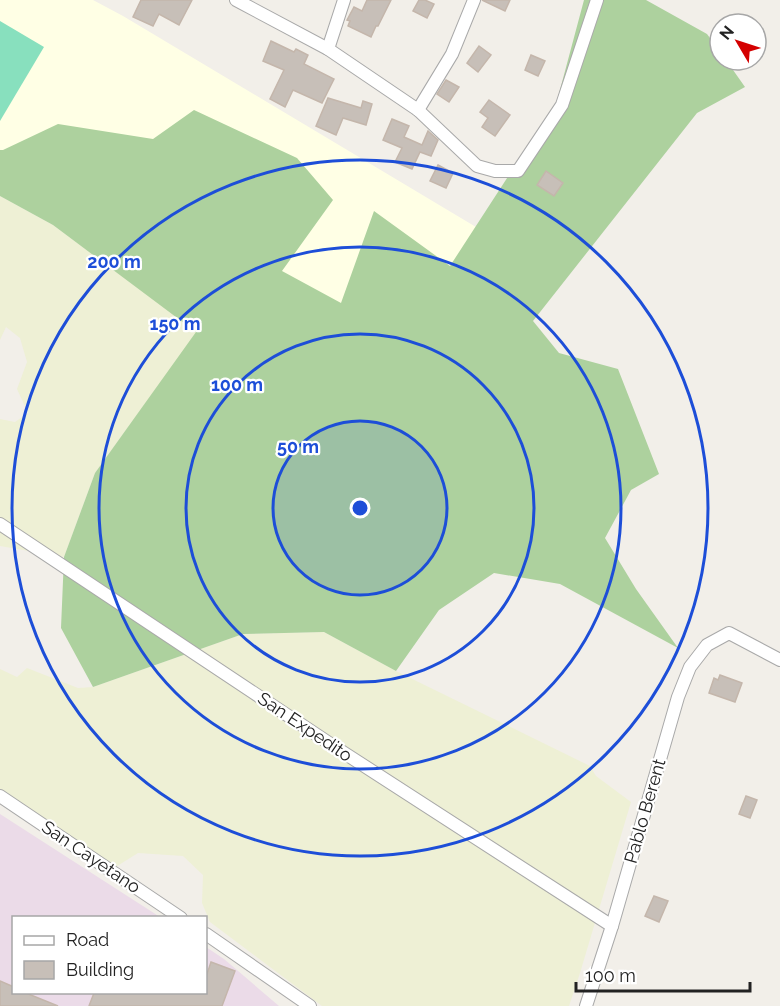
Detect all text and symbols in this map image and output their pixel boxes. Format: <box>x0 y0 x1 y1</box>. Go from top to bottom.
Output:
north arrow <box>708 12 768 72</box>
text: N <box>716 22 738 44</box>
text: 200 m <box>87 251 141 272</box>
text: 150 m <box>150 313 201 334</box>
text: 100 m <box>211 374 263 395</box>
text: 50 m <box>277 436 319 457</box>
centre of rings <box>350 498 370 518</box>
street label: San Expedito <box>254 687 357 766</box>
street label: Pablo Berent <box>620 756 669 866</box>
street label: San Cayetano <box>38 816 145 898</box>
legend <box>12 916 207 994</box>
text: Road <box>66 929 109 950</box>
scale bar <box>576 955 750 993</box>
text: Building <box>66 959 134 980</box>
text: 100 m <box>585 965 636 986</box>

